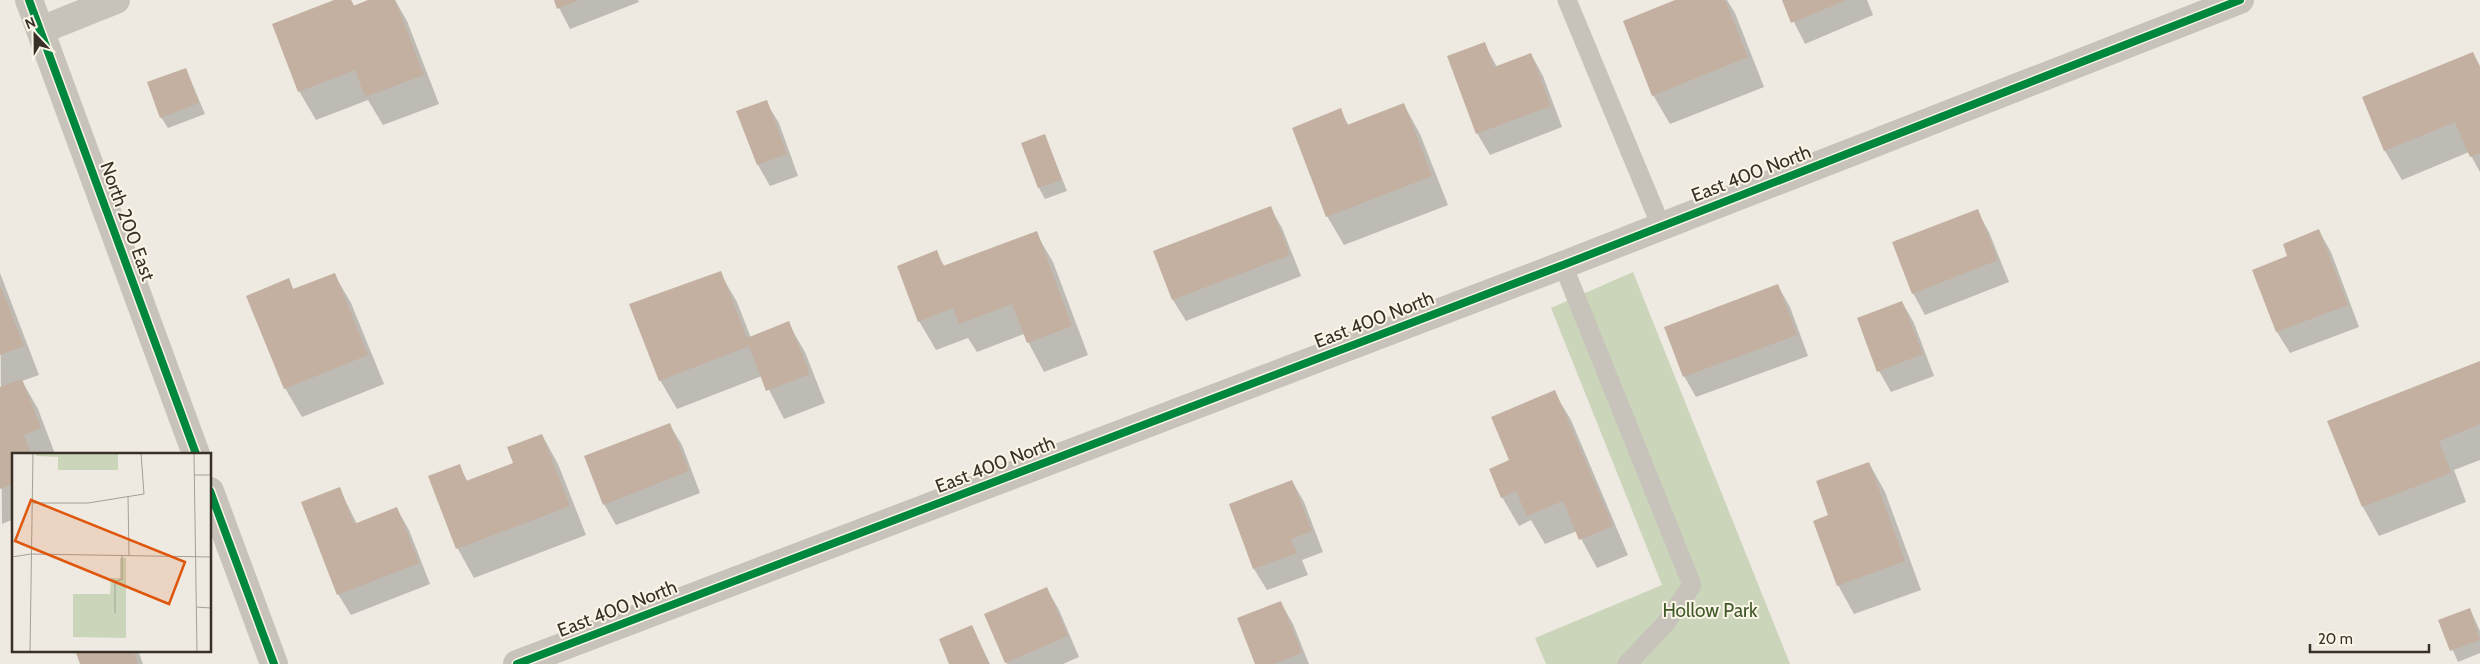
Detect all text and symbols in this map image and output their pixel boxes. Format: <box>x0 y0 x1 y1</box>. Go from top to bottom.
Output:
north arrow <box>10 10 60 60</box>
text: N <box>22 13 38 33</box>
street label: East 400 North <box>1688 140 1814 207</box>
street label: North 200 East <box>95 158 160 284</box>
street label: East 400 North <box>1311 286 1437 353</box>
street label: East 400 North <box>932 431 1058 498</box>
inset map <box>12 453 211 652</box>
street label: East 400 North <box>554 575 680 642</box>
park label: Hollow Park <box>1662 599 1758 622</box>
scale bar <box>2310 622 2429 654</box>
text: 20 m <box>2318 630 2353 648</box>

